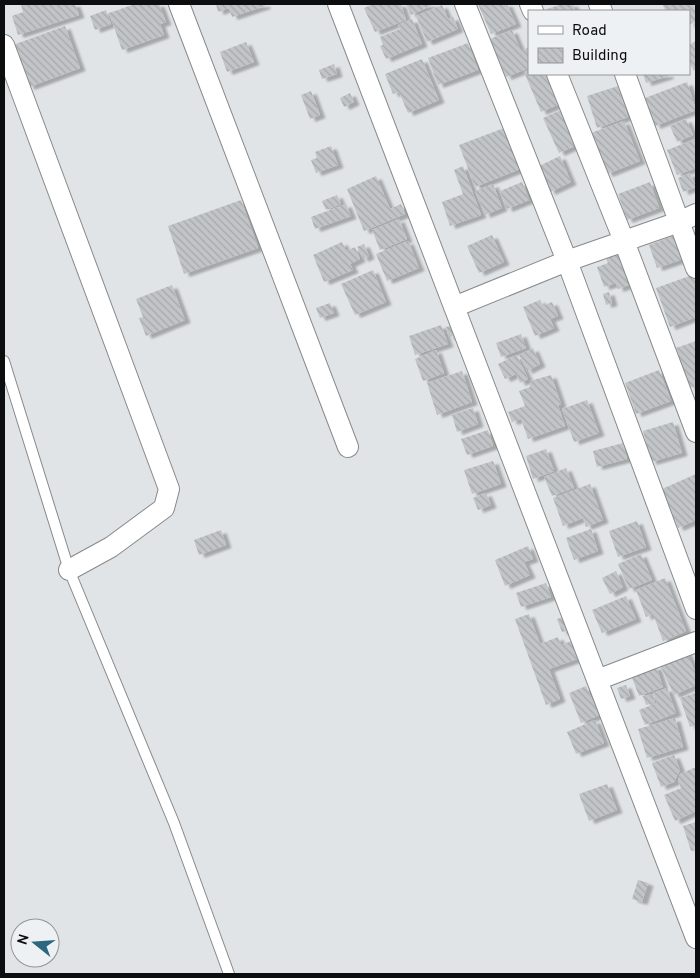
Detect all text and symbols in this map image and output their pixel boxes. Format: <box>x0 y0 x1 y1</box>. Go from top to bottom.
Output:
legend <box>528 10 690 75</box>
text: Road <box>572 22 607 41</box>
text: Building <box>572 47 627 66</box>
north arrow <box>10 918 60 968</box>
text: N <box>14 932 34 947</box>

